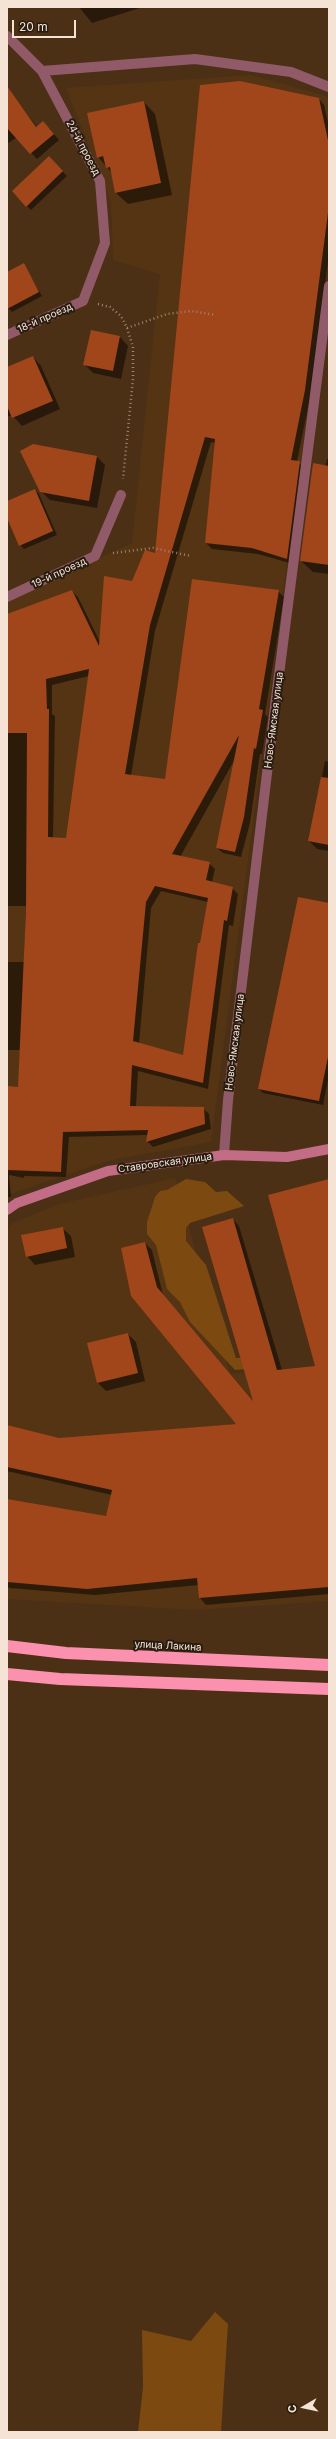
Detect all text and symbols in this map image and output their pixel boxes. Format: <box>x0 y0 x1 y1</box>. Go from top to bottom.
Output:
scale bar <box>14 12 78 38</box>
text: 20 m <box>19 19 48 34</box>
street label: 24-й проезд <box>63 118 103 178</box>
street label: 18-й проезд <box>16 301 74 335</box>
street label: 19-й проезд <box>30 555 88 591</box>
street label: Ново-Ямская улица <box>262 671 286 769</box>
street label: Ново-Ямская улица <box>223 993 247 1091</box>
street label: Ставровская улица <box>117 1150 213 1176</box>
street label: улица Лакина <box>134 1638 202 1654</box>
north arrow <box>284 2387 324 2427</box>
text: С <box>285 2404 300 2414</box>

